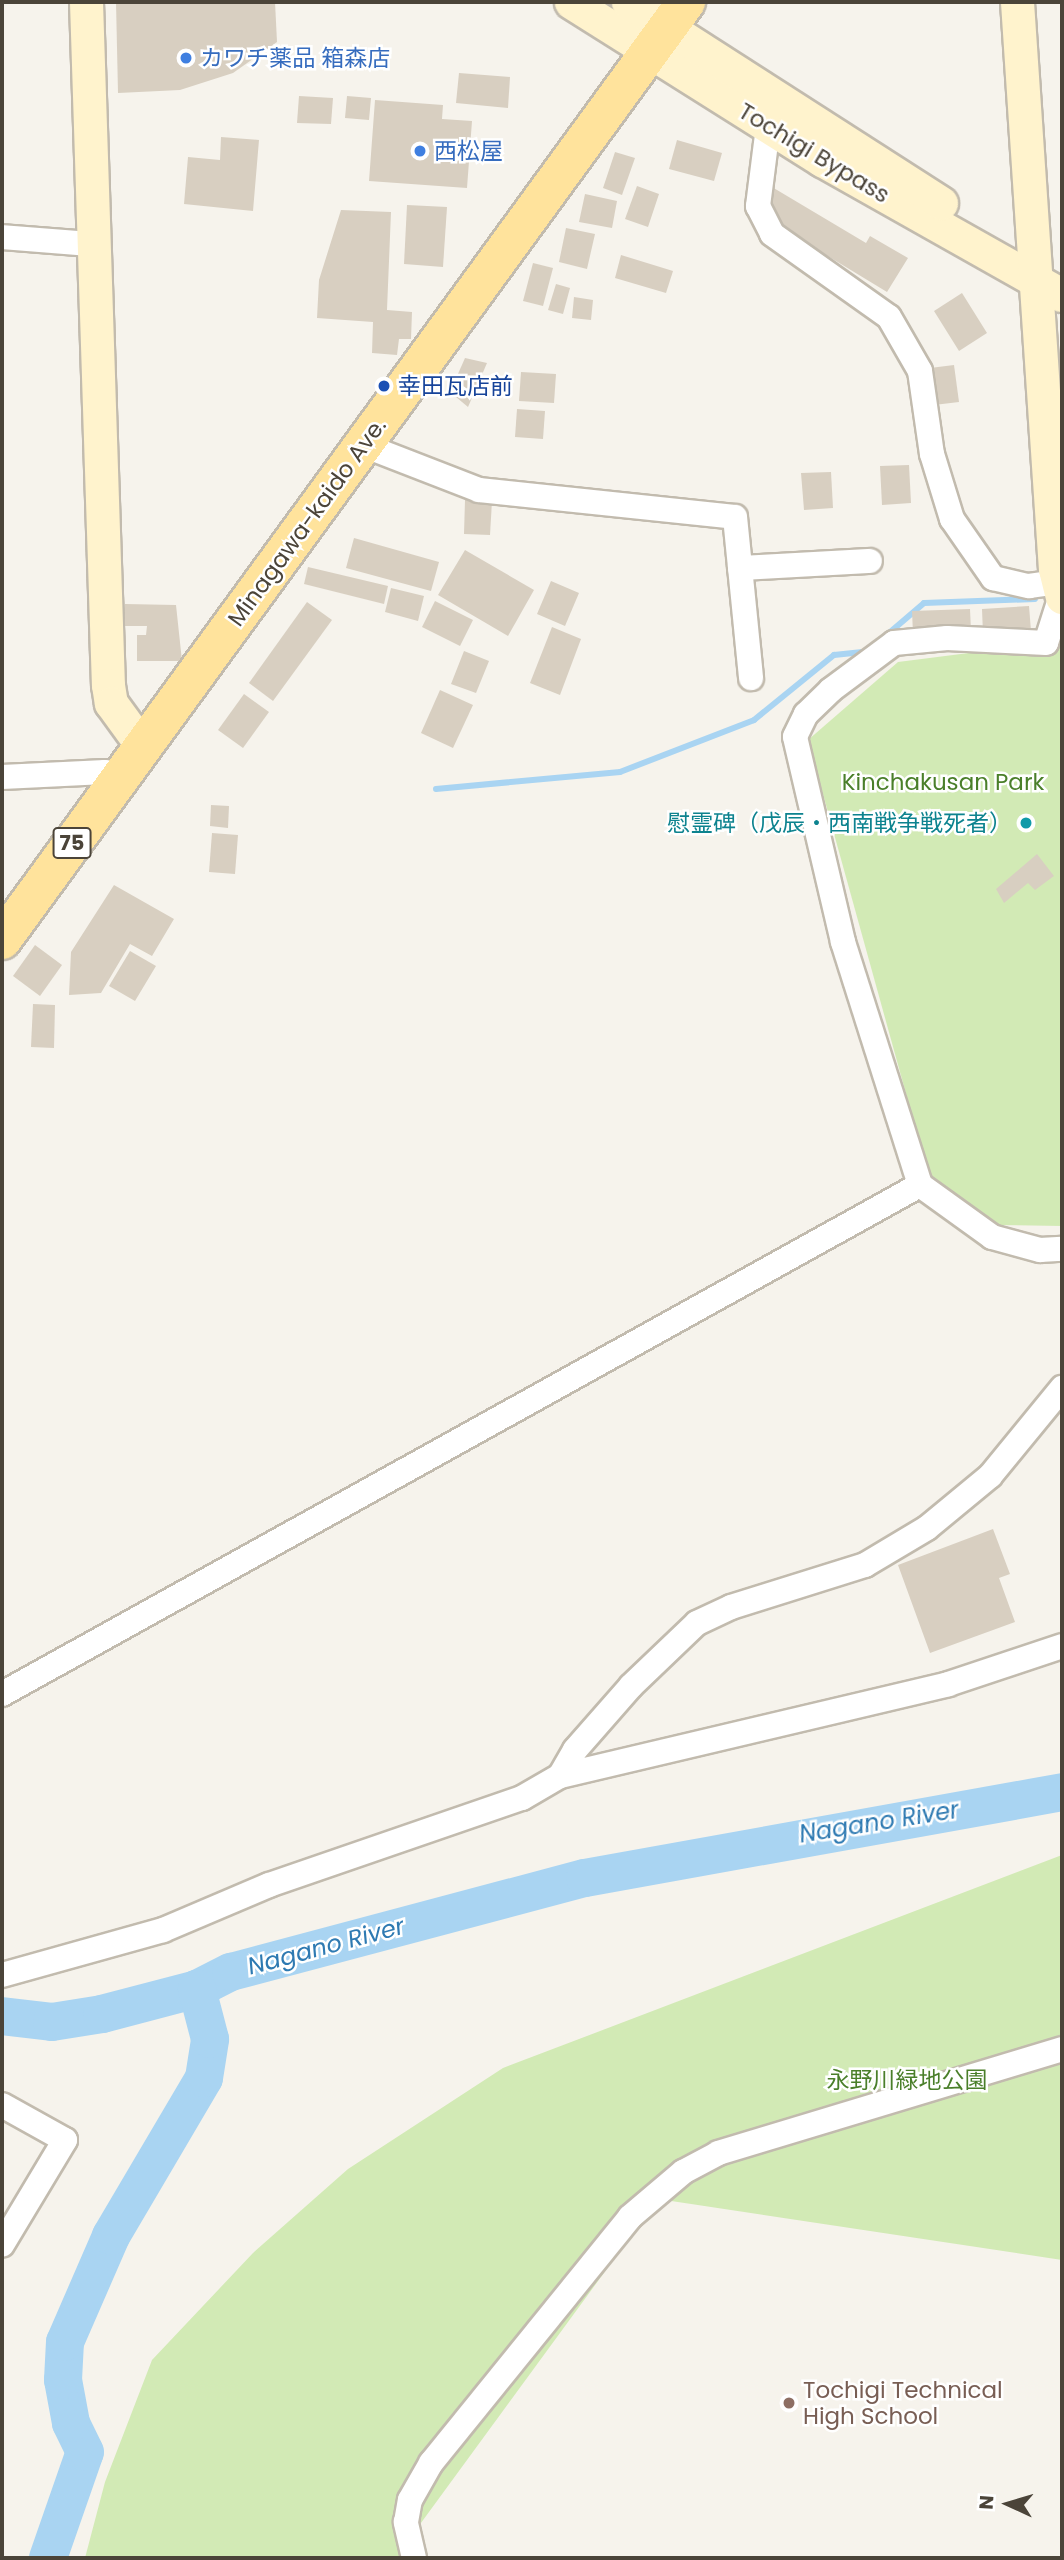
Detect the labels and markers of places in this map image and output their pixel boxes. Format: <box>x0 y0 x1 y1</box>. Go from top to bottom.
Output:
place label: カワチ薬品 箱森店 <box>200 44 390 72</box>
marker: カワチ薬品 箱森店 <box>178 50 194 66</box>
place label: 西松屋 <box>434 137 503 165</box>
marker: 西松屋 <box>412 143 428 159</box>
place label: 幸田瓦店前 <box>398 372 513 400</box>
marker: 幸田瓦店前 <box>376 378 392 394</box>
place label: 慰霊碑（戊辰・西南戦争戦死者） <box>667 809 1012 837</box>
marker: 慰霊碑（戊辰・西南戦争戦死者） <box>1018 815 1034 831</box>
place label: Tochigi Technical High School <box>803 2376 1003 2430</box>
marker: Tochigi Technical High School <box>781 2395 797 2411</box>

